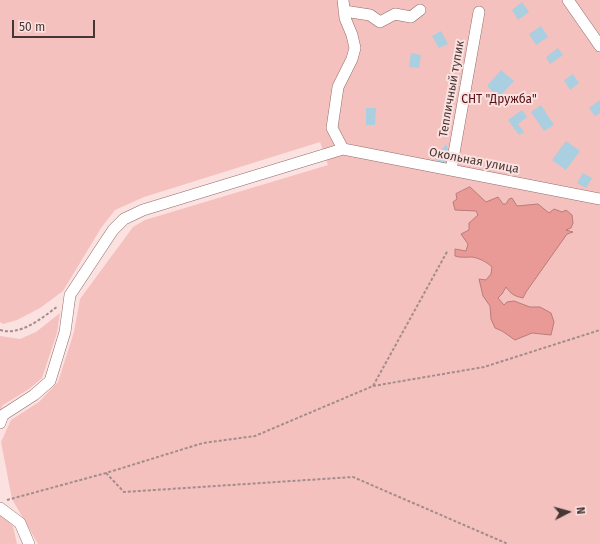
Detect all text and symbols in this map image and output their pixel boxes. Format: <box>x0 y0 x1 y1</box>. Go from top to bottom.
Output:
scale bar <box>14 12 97 38</box>
text: 50 m <box>19 20 45 34</box>
street label: Тепличный тупик <box>436 39 468 139</box>
park label: СНТ "Дружба" <box>461 93 537 107</box>
street label: Окольная улица <box>428 145 520 177</box>
north arrow <box>548 492 588 532</box>
text: N <box>574 506 587 515</box>

